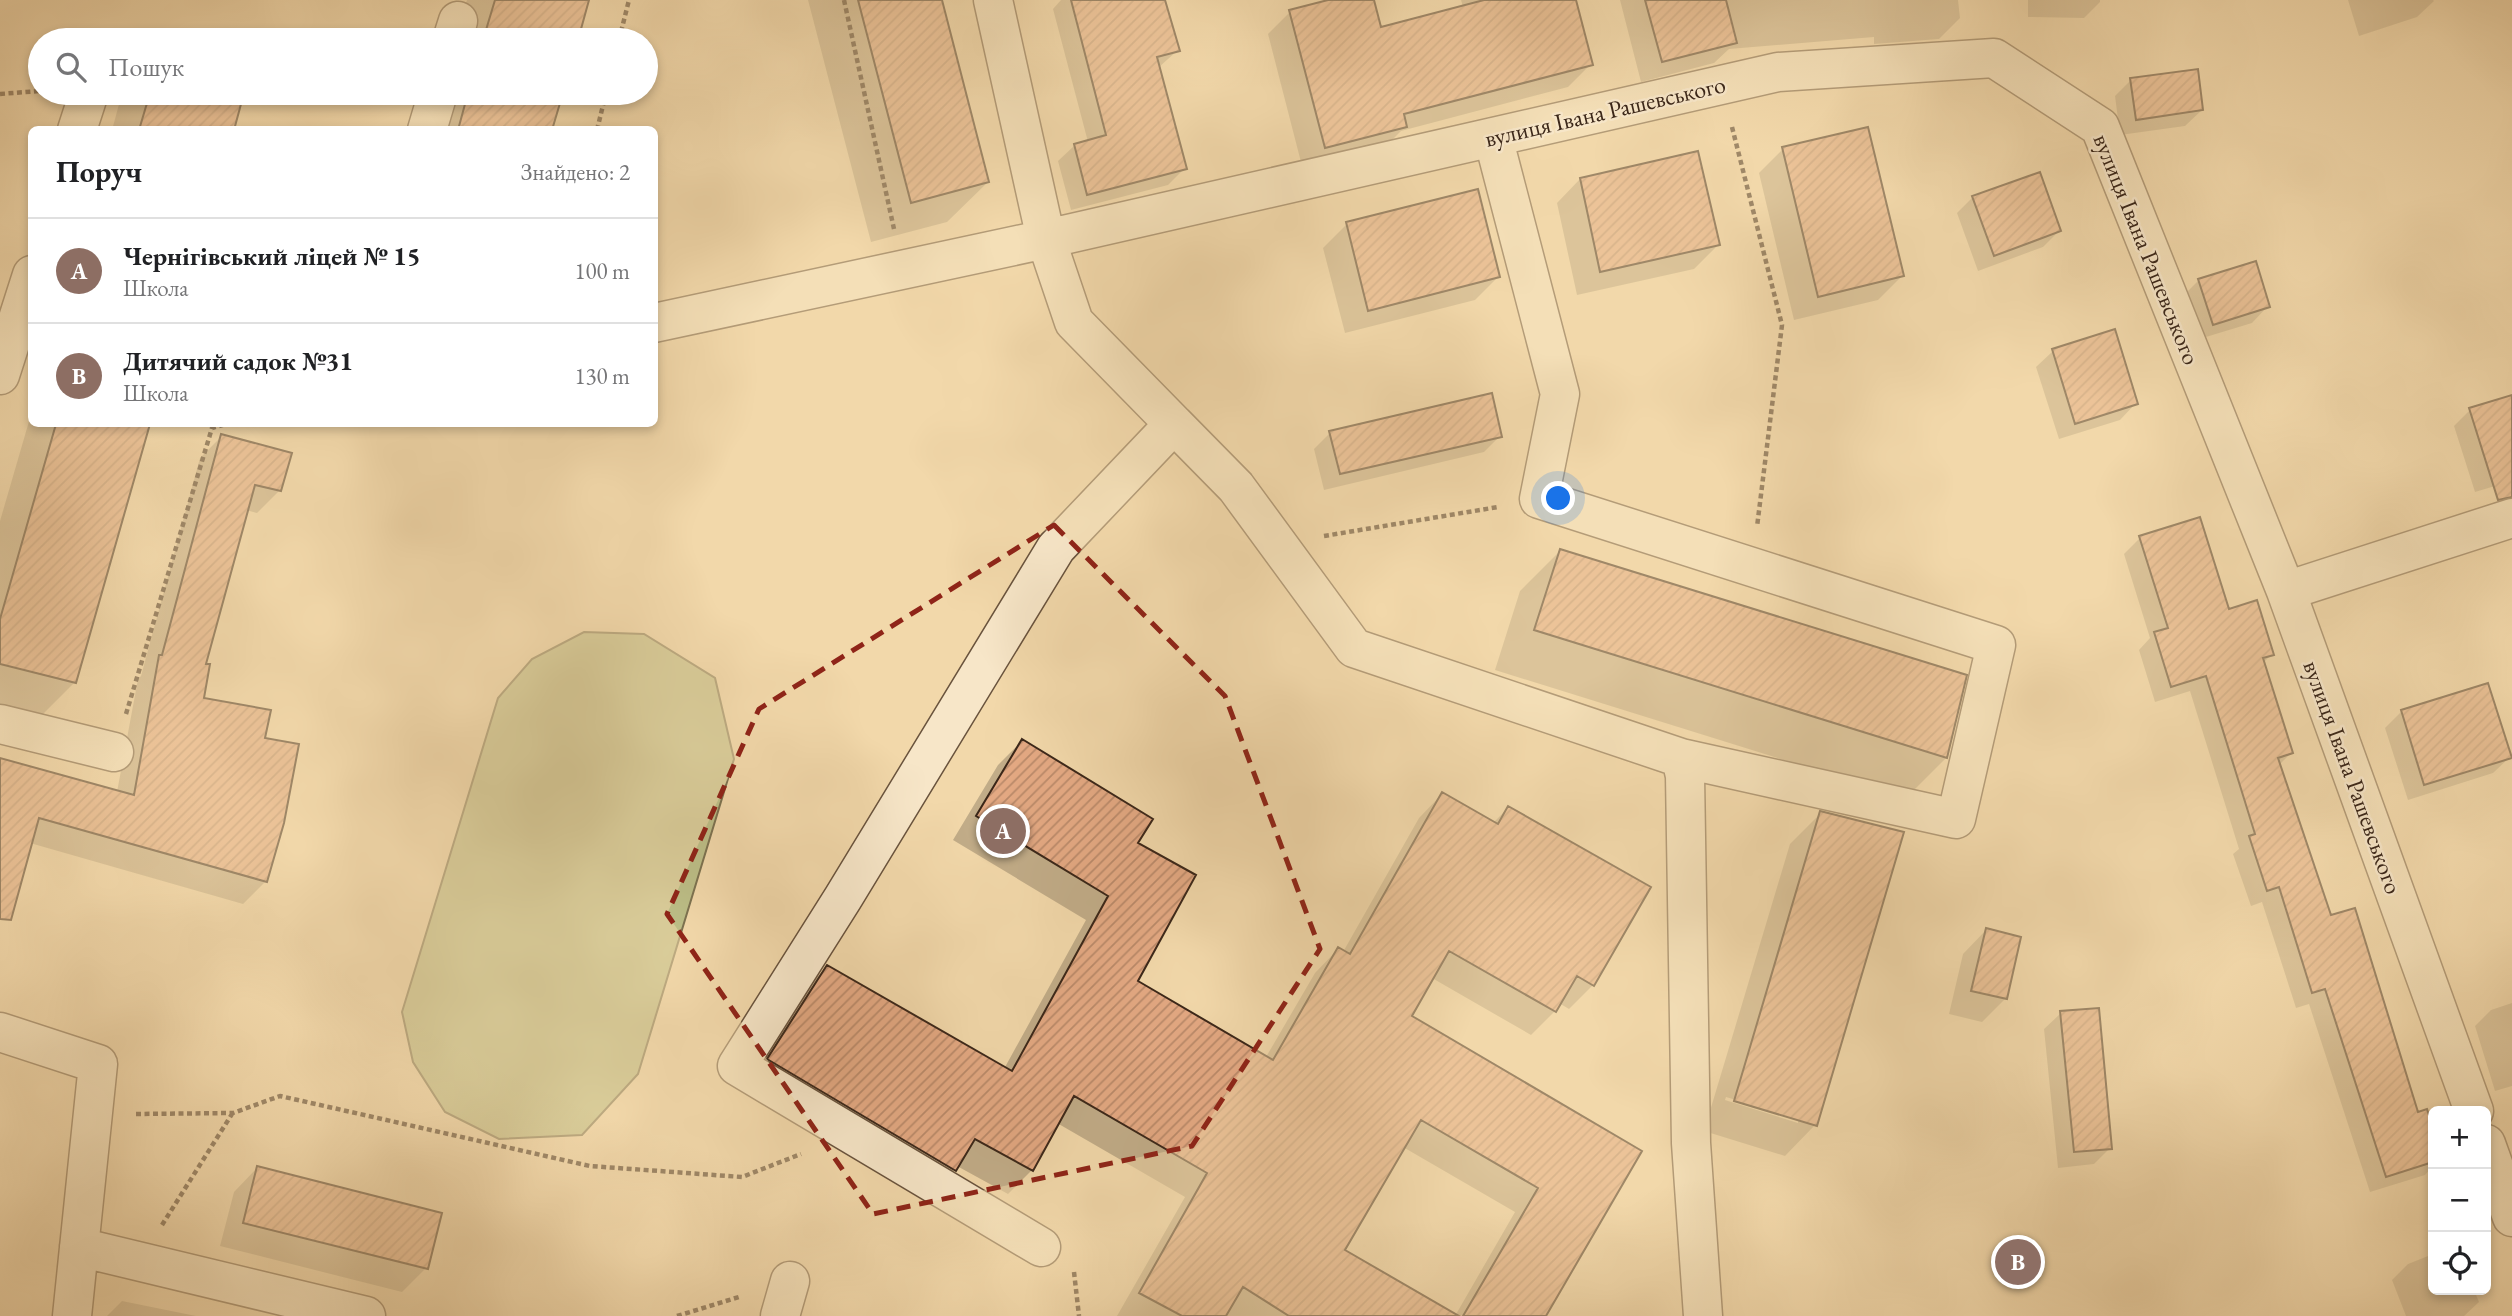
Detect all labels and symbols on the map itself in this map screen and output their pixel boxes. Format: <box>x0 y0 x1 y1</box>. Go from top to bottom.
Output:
street label: вулиця Івана Рашевського <box>1481 68 1729 154</box>
street label: вулиця Івана Рашевського <box>2086 129 2208 369</box>
your location <box>1541 481 1575 515</box>
street label: вулиця Івана Рашевського <box>2296 656 2410 898</box>
pin: A <box>980 805 1026 857</box>
pin: B <box>1995 1236 2041 1288</box>

